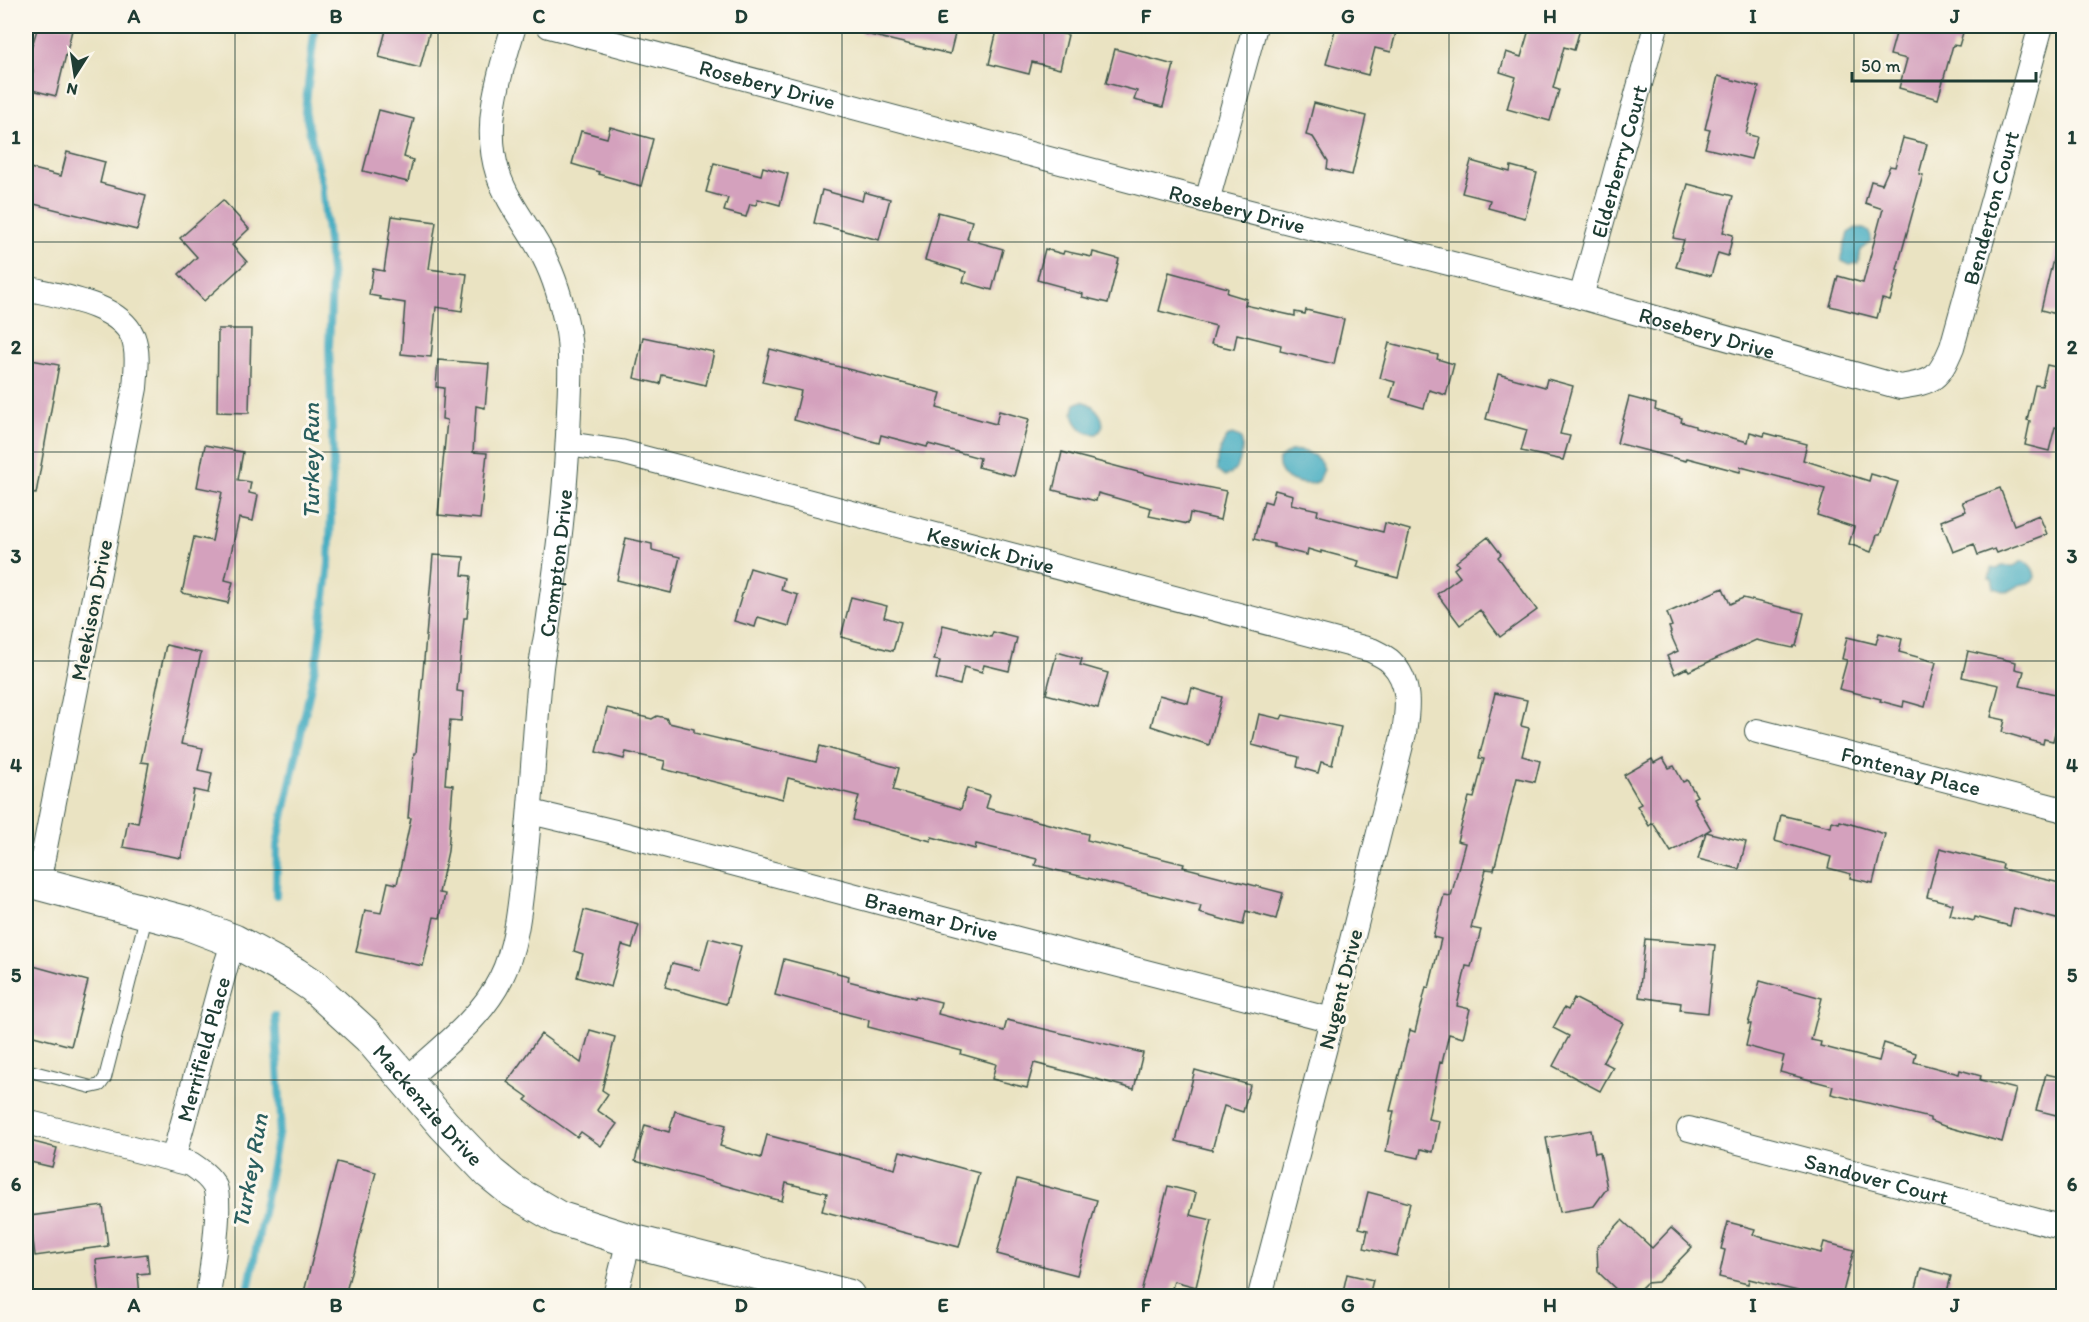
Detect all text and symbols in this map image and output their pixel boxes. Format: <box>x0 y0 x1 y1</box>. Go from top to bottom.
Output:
text: A <box>127 4 141 28</box>
text: B <box>330 4 343 28</box>
text: C <box>533 4 546 28</box>
text: D <box>734 4 748 28</box>
text: E <box>937 4 949 28</box>
text: F <box>1141 4 1152 28</box>
text: G <box>1341 4 1355 28</box>
text: H <box>1543 4 1557 28</box>
text: I <box>1749 4 1757 28</box>
text: J <box>1949 4 1960 28</box>
north arrow <box>45 45 105 105</box>
scale bar <box>1852 45 2036 83</box>
street label: Rosebery Drive <box>696 54 838 116</box>
text: 50 m <box>1861 55 1901 77</box>
text: N <box>65 79 79 100</box>
street label: Elderberry Court <box>1585 82 1653 241</box>
text: 1 <box>11 125 21 149</box>
text: 1 <box>2067 125 2077 149</box>
street label: Benderton Court <box>1957 128 2025 288</box>
street label: Rosebery Drive <box>1166 178 1308 240</box>
street label: Rosebery Drive <box>1636 301 1778 365</box>
text: 2 <box>11 335 22 359</box>
text: 2 <box>2067 335 2078 359</box>
water label: Turkey Run <box>296 402 325 519</box>
street label: Crompton Drive <box>533 488 578 639</box>
street label: Keswick Drive <box>924 520 1057 580</box>
street label: Meekison Drive <box>65 537 118 683</box>
text: 3 <box>11 544 22 568</box>
text: 3 <box>2067 544 2078 568</box>
street label: Fontenay Place <box>1838 740 1984 802</box>
text: 4 <box>10 753 22 777</box>
text: 4 <box>2066 753 2078 777</box>
street label: Braemar Drive <box>862 886 1001 947</box>
street label: Nugent Drive <box>1312 926 1368 1052</box>
text: 5 <box>11 963 22 987</box>
text: 5 <box>2067 963 2078 987</box>
street label: Merrifield Place <box>171 974 236 1125</box>
street label: Mackenzie Drive <box>367 1039 489 1172</box>
water label: Turkey Run <box>225 1111 274 1231</box>
street label: Sandover Court <box>1802 1147 1951 1211</box>
text: 6 <box>11 1172 22 1196</box>
text: 6 <box>2067 1172 2078 1196</box>
text: A <box>127 1293 141 1317</box>
text: B <box>330 1293 343 1317</box>
text: C <box>533 1293 546 1317</box>
text: D <box>734 1293 748 1317</box>
text: E <box>937 1293 949 1317</box>
text: F <box>1141 1293 1152 1317</box>
text: G <box>1341 1293 1355 1317</box>
text: H <box>1543 1293 1557 1317</box>
text: I <box>1749 1293 1757 1317</box>
text: J <box>1949 1293 1960 1317</box>

